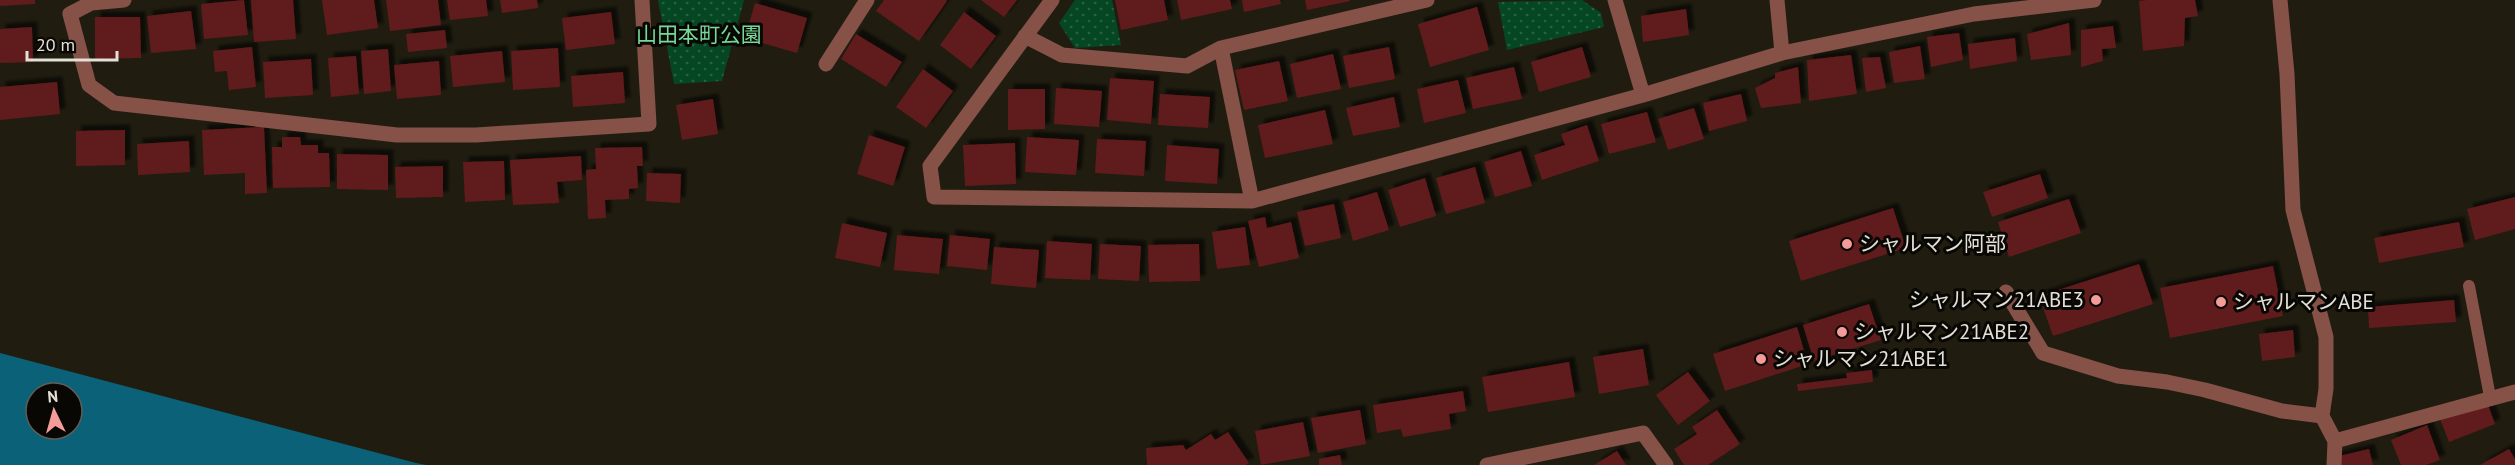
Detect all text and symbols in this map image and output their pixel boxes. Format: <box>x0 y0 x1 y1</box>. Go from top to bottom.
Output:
park label: 山田本町公園 <box>636 21 762 48</box>
scale bar <box>27 24 117 62</box>
text: 20 m <box>36 33 75 56</box>
place label: シャルマン阿部 <box>1859 230 2006 257</box>
marker: シャルマン阿部 <box>1840 237 1854 251</box>
place label: シャルマン21ABE3 <box>1909 286 2084 313</box>
place label: シャルマンABE <box>2233 288 2374 315</box>
marker: シャルマン21ABE3 <box>2089 293 2103 307</box>
marker: シャルマンABE <box>2214 295 2228 309</box>
place label: シャルマン21ABE2 <box>1854 318 2029 345</box>
marker: シャルマン21ABE2 <box>1835 325 1849 339</box>
place label: シャルマン21ABE1 <box>1773 345 1948 372</box>
marker: シャルマン21ABE1 <box>1754 352 1768 366</box>
north arrow <box>24 381 84 441</box>
text: N <box>47 386 59 406</box>

